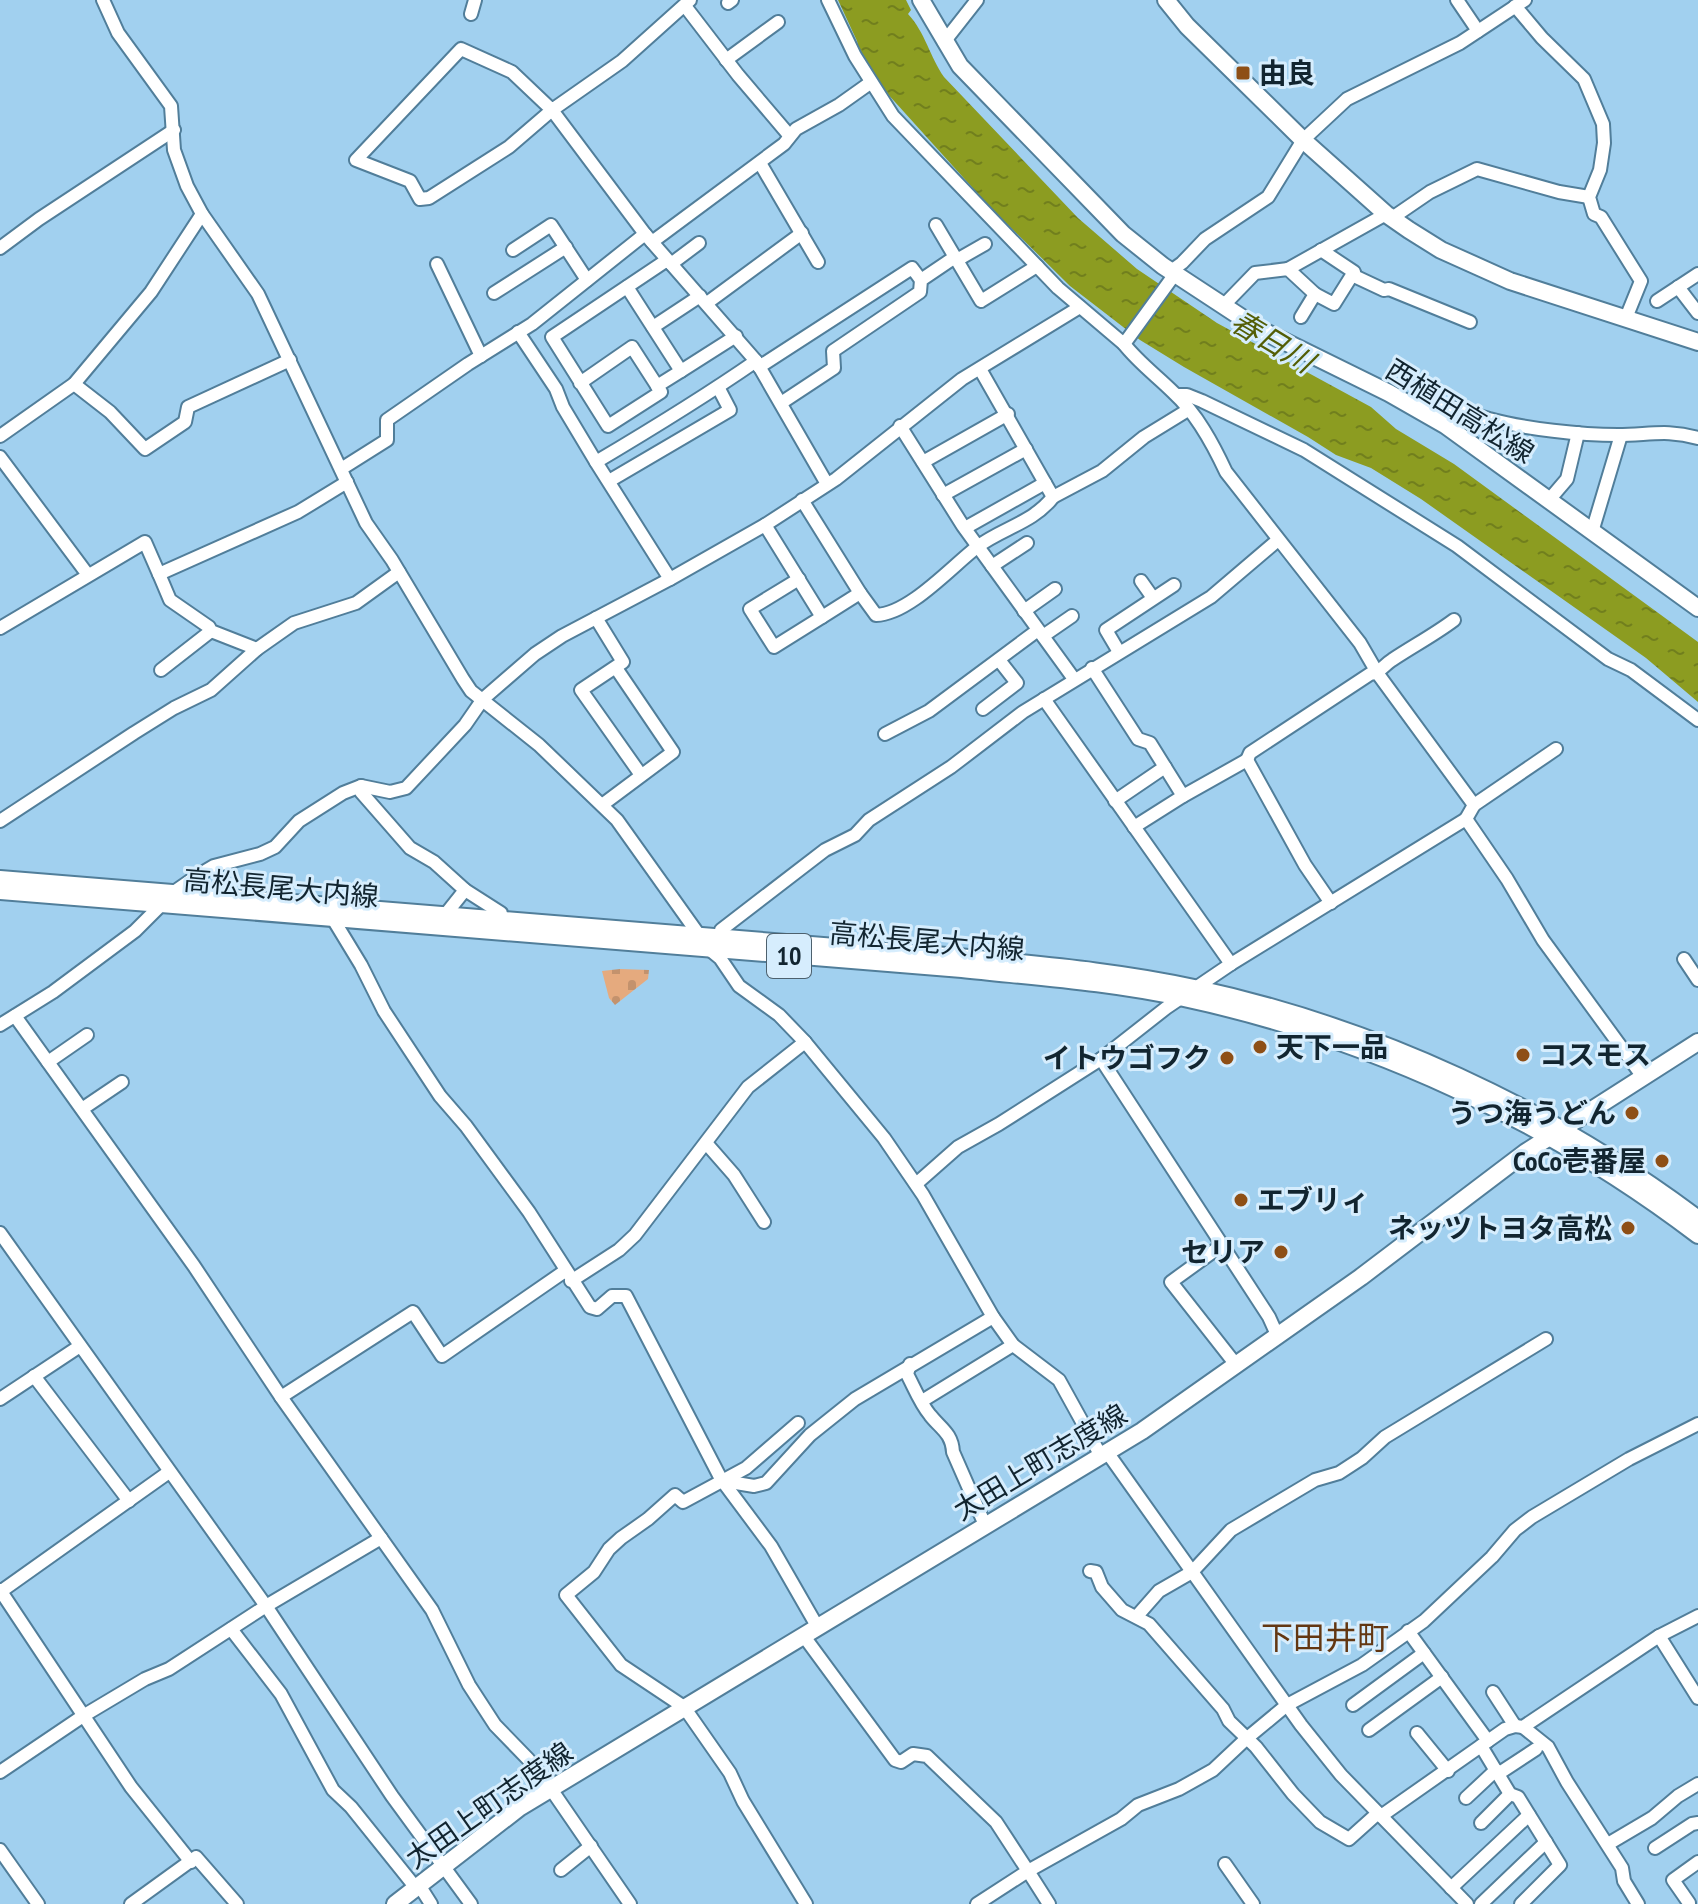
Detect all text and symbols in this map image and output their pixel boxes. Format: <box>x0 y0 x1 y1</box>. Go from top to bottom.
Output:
place label: 由良 <box>1259 54 1315 91</box>
marker: 由良 <box>1234 64 1252 82</box>
water label: 春日川 <box>1224 301 1324 382</box>
street label: 西植田高松線 <box>1379 350 1541 471</box>
street label: 高松長尾大内線 <box>182 861 380 914</box>
street label: 高松長尾大内線 <box>828 914 1026 967</box>
road number: 10 <box>767 934 811 978</box>
place label: 天下一品 <box>1276 1028 1388 1065</box>
place label: コスモス <box>1539 1036 1651 1073</box>
marker: 天下一品 <box>1251 1038 1269 1056</box>
place label: イトウゴフク <box>1043 1039 1211 1076</box>
marker: コスモス <box>1514 1046 1532 1064</box>
marker: イトウゴフク <box>1218 1049 1236 1067</box>
place label: うつ海うどん <box>1448 1094 1616 1131</box>
marker: うつ海うどん <box>1623 1104 1641 1122</box>
place label: CoCo壱番屋 <box>1513 1142 1646 1179</box>
marker: CoCo壱番屋 <box>1653 1152 1671 1170</box>
place label: エブリィ <box>1257 1181 1369 1218</box>
marker: エブリィ <box>1232 1191 1250 1209</box>
place label: ネッツトヨタ高松 <box>1388 1209 1612 1246</box>
marker: ネッツトヨタ高松 <box>1619 1219 1637 1237</box>
place label: セリア <box>1181 1233 1265 1270</box>
marker: セリア <box>1272 1243 1290 1261</box>
street label: 太田上町志度線 <box>946 1395 1133 1528</box>
district label: 下田井町 <box>1261 1616 1389 1658</box>
street label: 太田上町志度線 <box>398 1733 580 1876</box>

